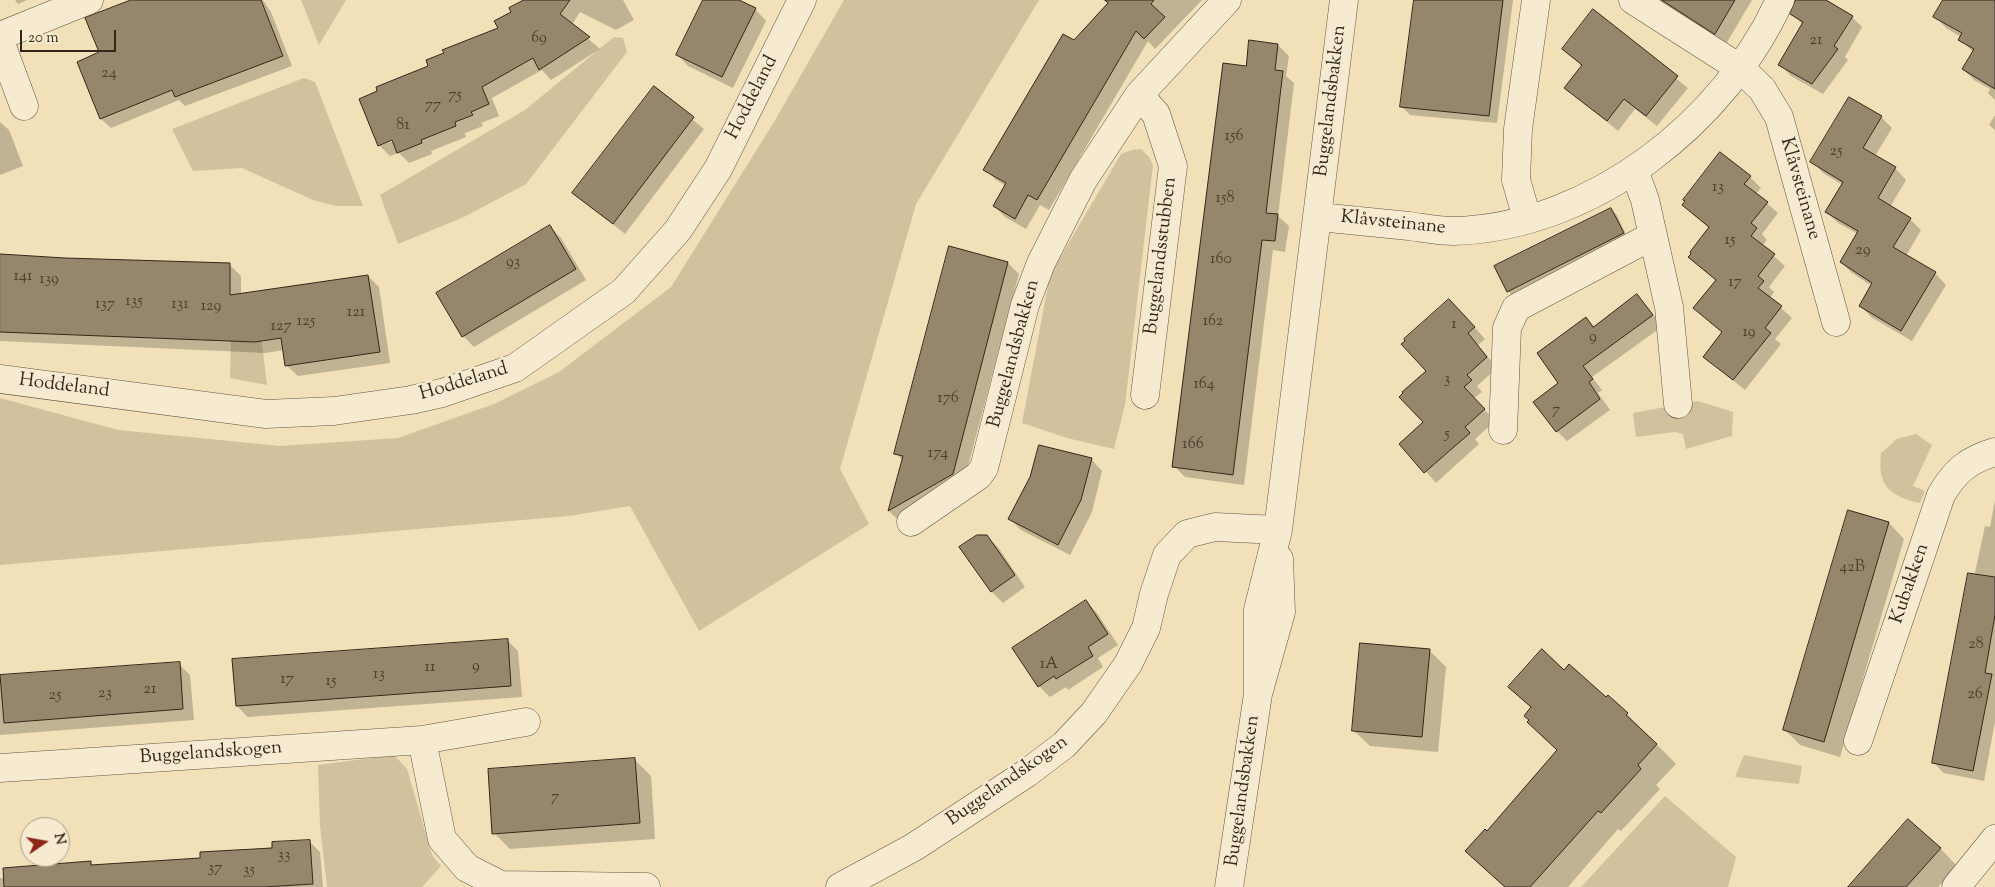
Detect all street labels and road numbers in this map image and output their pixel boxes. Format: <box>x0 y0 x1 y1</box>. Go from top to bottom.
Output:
street label: Buggelandsbakken <box>1311 24 1353 178</box>
street label: Hoddeland <box>722 52 784 144</box>
street label: Klåvsteinane <box>1773 135 1825 243</box>
street label: Buggelandsstubben <box>1141 176 1183 336</box>
street label: Klåvsteinane <box>1339 207 1447 241</box>
street label: Buggelandsbakken <box>984 277 1046 431</box>
street label: Hoddeland <box>417 359 511 407</box>
street label: Hoddeland <box>17 370 111 404</box>
street label: Kubakken <box>1887 541 1935 627</box>
street label: Buggelandsbakken <box>1222 714 1266 868</box>
street label: Buggelandskogen <box>943 732 1073 832</box>
street label: Buggelandskogen <box>139 738 283 770</box>

